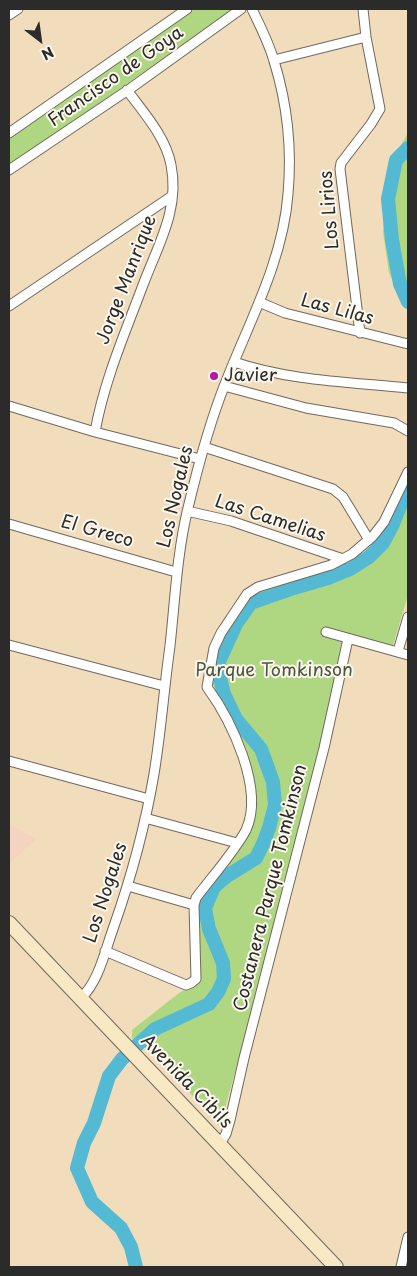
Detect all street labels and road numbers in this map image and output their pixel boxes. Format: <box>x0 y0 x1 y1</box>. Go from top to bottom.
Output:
street label: Francisco de Goya <box>44 22 188 132</box>
street label: Los Lirios <box>316 170 344 250</box>
street label: Jorge Manrique <box>92 212 162 348</box>
street label: Las Lilas <box>298 290 376 330</box>
street label: Los Nogales <box>154 444 198 550</box>
street label: Las Camelias <box>212 491 328 547</box>
street label: El Greco <box>58 511 136 553</box>
street label: Costanera Parque Tomkinson <box>230 762 312 1014</box>
street label: Los Nogales <box>80 840 132 946</box>
street label: Avenida Cibils <box>136 1031 236 1133</box>

